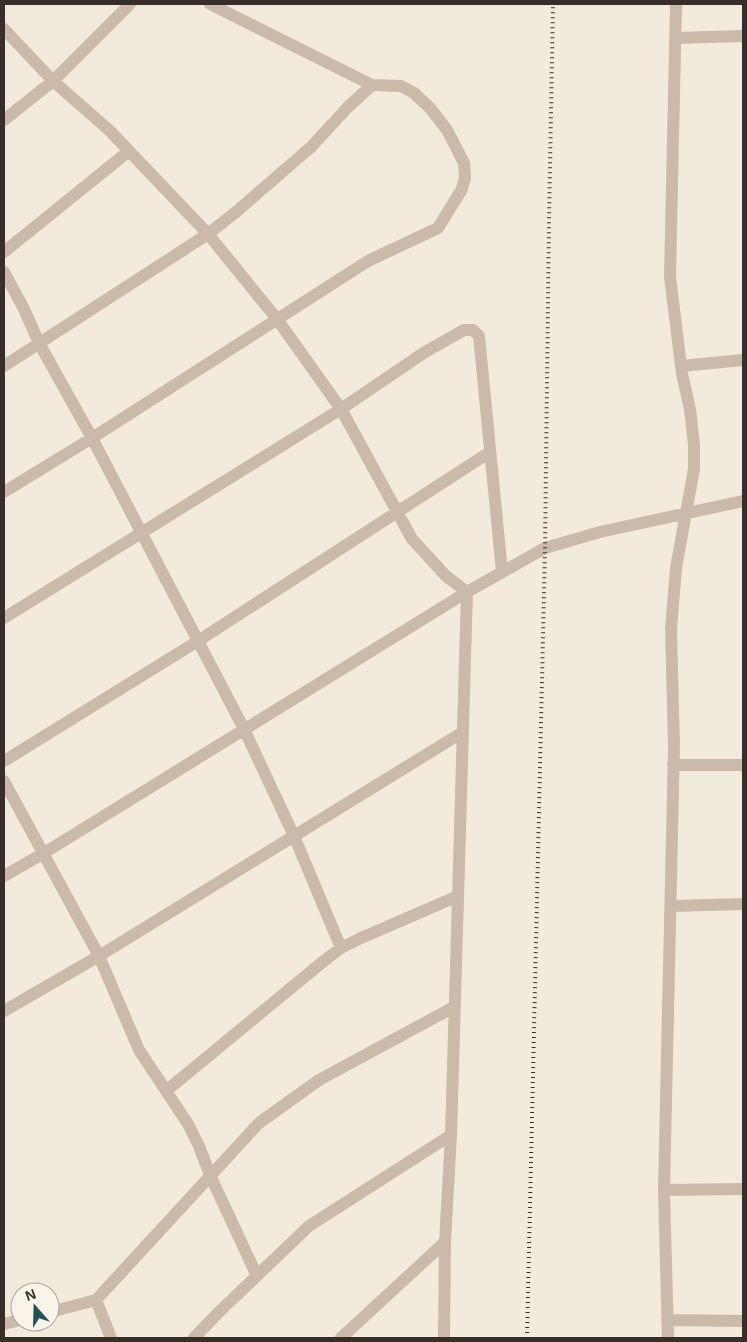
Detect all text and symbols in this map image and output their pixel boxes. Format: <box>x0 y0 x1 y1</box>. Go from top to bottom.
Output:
north arrow <box>10 1282 60 1332</box>
text: N <box>23 1286 38 1304</box>

